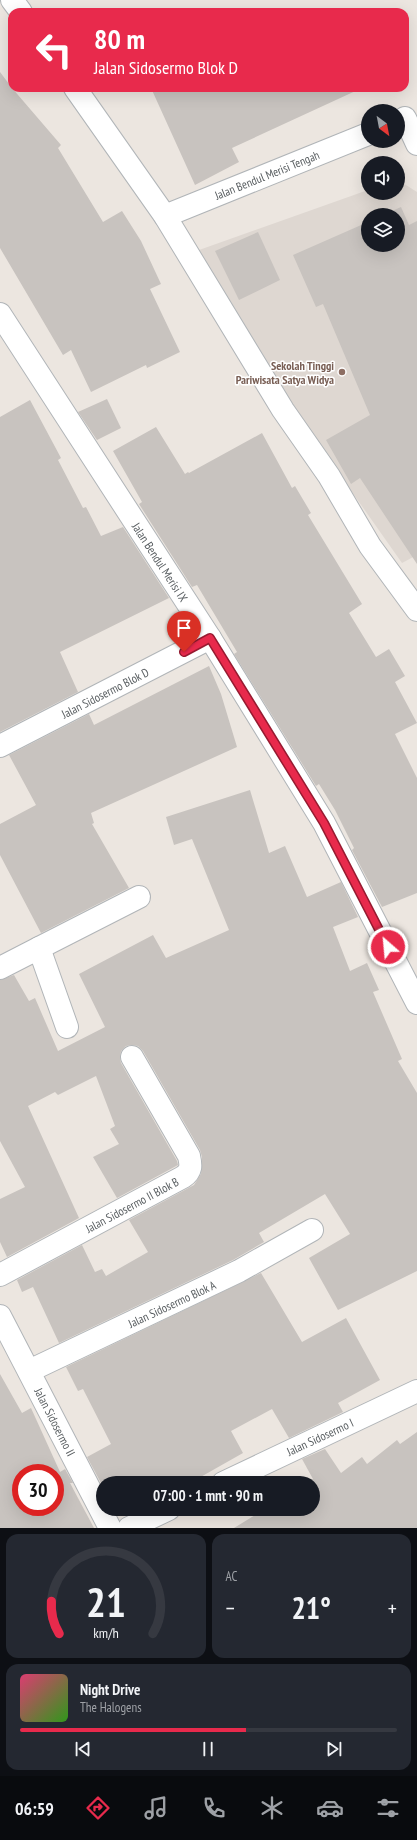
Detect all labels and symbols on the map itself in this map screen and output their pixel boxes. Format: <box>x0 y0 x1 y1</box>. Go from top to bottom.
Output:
north arrow <box>361 104 405 148</box>
street label: Jalan Bendul Merisi Tengah <box>211 147 322 203</box>
place label: Sekolah Tinggi Pariwisata Satya Widya <box>236 358 334 387</box>
marker: Sekolah Tinggi Pariwisata Satya Widya <box>337 367 347 377</box>
street label: Jalan Bendul Merisi IX <box>128 519 191 604</box>
pin <box>167 611 201 652</box>
street label: Jalan Sidosermo Blok D <box>58 665 151 722</box>
position arrow <box>367 926 409 968</box>
street label: Jalan Sidosermo II Blok B <box>82 1174 181 1236</box>
street label: Jalan Sidosermo Blok A <box>125 1277 218 1331</box>
street label: Jalan Sidosermo II <box>31 1384 79 1459</box>
street label: Jalan Sidosermo I <box>283 1415 356 1459</box>
speed limit sign: 30 <box>12 1464 64 1516</box>

